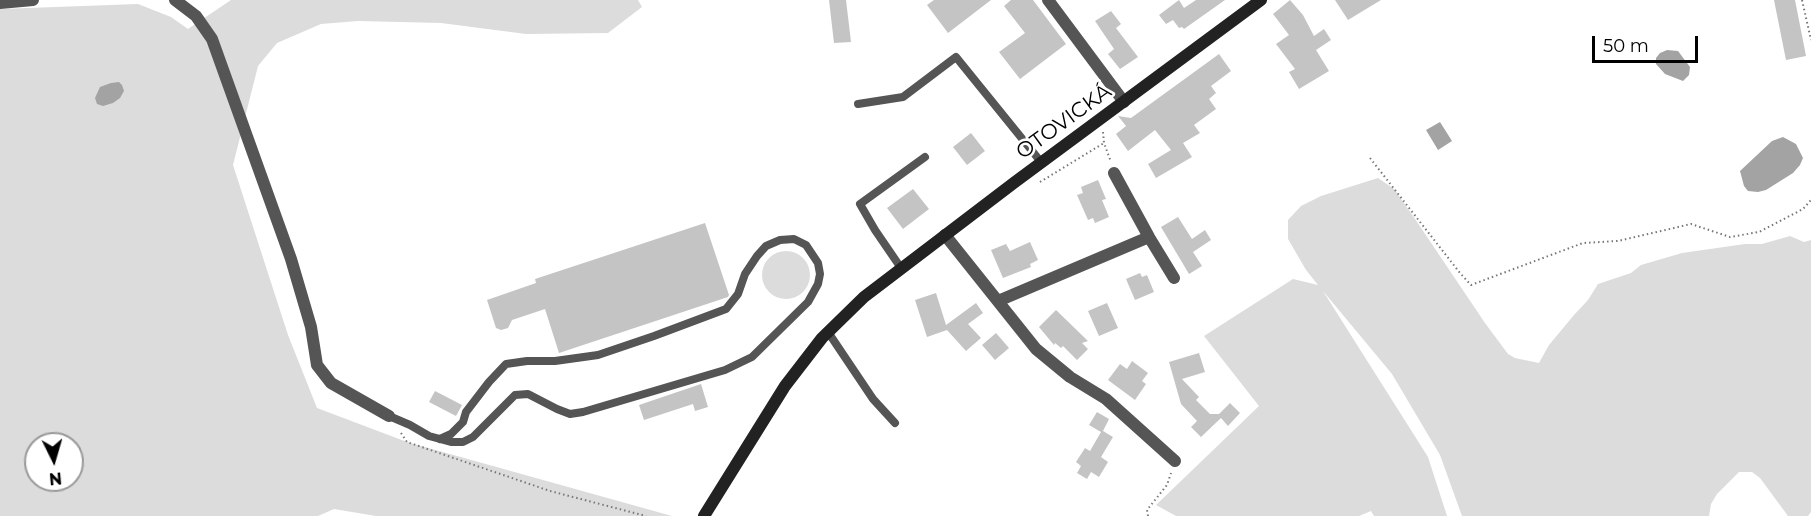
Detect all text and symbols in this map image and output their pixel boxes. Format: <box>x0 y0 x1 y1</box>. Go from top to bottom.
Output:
scale bar <box>1595 24 1702 62</box>
text: 50 m <box>1603 35 1649 57</box>
street label: OTOVICKÁ <box>1012 79 1116 165</box>
north arrow <box>24 432 84 492</box>
text: N <box>48 468 63 488</box>

